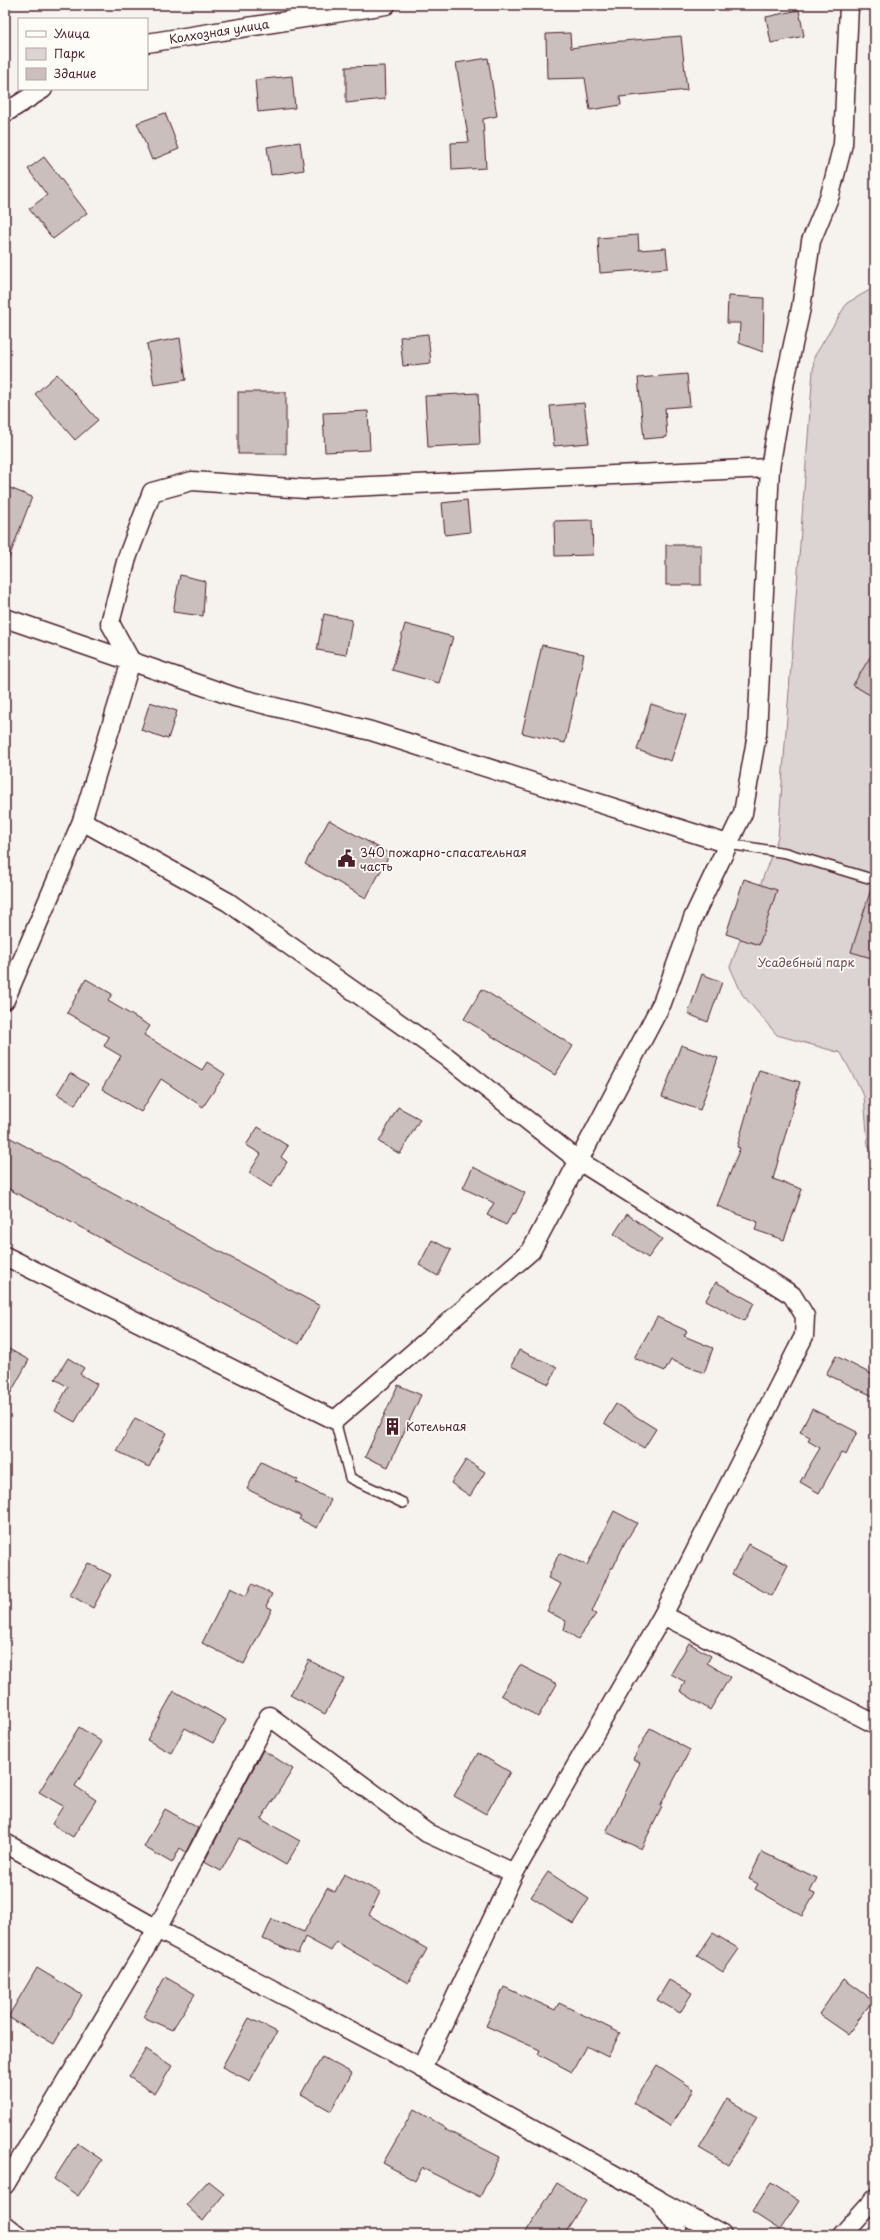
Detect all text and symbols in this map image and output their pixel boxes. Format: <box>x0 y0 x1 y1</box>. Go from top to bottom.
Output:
street label: Колхозная улица <box>168 14 271 48</box>
legend <box>18 18 148 90</box>
text: Улица <box>54 24 90 42</box>
text: Парк <box>54 44 86 62</box>
text: Здание <box>54 64 96 82</box>
place label: 340 пожарно-спасательная часть <box>360 843 527 875</box>
public building icon: 340 пожарно-спасательная часть <box>337 849 357 869</box>
park label: Усадебный парк <box>757 953 855 971</box>
building icon: Котельная <box>383 1416 403 1436</box>
place label: Котельная <box>406 1417 466 1435</box>

